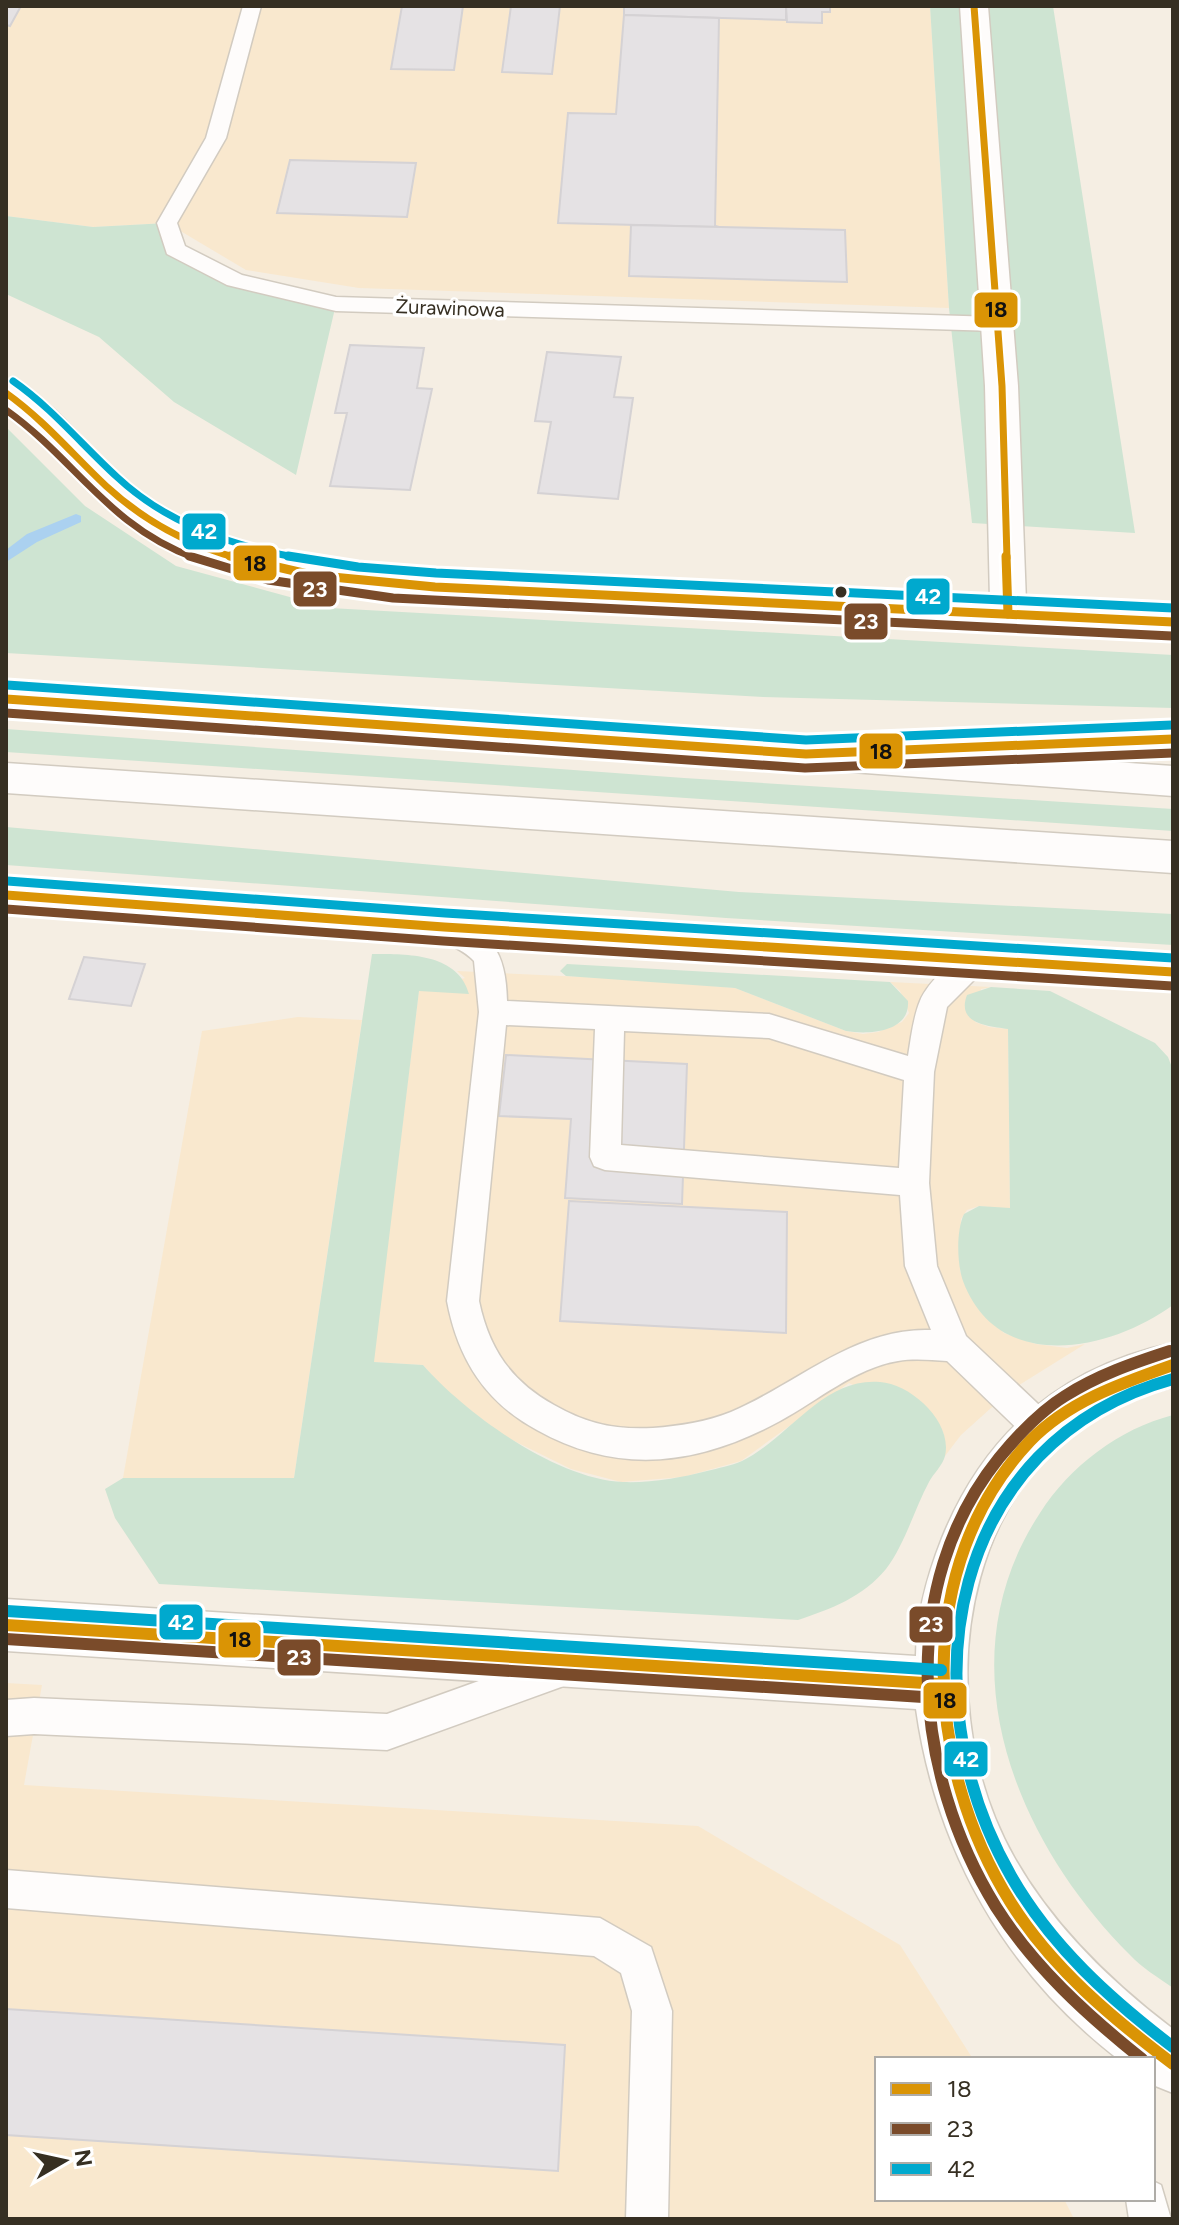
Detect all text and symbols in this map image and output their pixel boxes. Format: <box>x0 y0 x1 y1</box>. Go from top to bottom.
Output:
line badge: 18 <box>973 291 1019 329</box>
street label: Żurawinowa <box>395 294 505 322</box>
text: 18 <box>985 296 1007 323</box>
line badge: 42 <box>181 512 227 551</box>
text: 42 <box>191 518 217 545</box>
line badge: 18 <box>232 544 278 582</box>
text: 18 <box>244 550 266 577</box>
line badge: 23 <box>292 570 338 608</box>
text: 23 <box>303 576 327 603</box>
line badge: 42 <box>905 577 951 616</box>
text: 42 <box>915 583 941 610</box>
unlabelled marker <box>833 584 849 600</box>
line badge: 23 <box>843 602 889 641</box>
text: 23 <box>854 608 878 635</box>
line badge: 18 <box>858 732 904 770</box>
text: 18 <box>870 738 892 765</box>
line badge: 42 <box>158 1603 204 1641</box>
line badge: 23 <box>908 1605 954 1644</box>
text: 42 <box>168 1609 194 1636</box>
text: 23 <box>919 1611 943 1638</box>
line badge: 18 <box>217 1621 262 1659</box>
text: 18 <box>229 1626 251 1653</box>
line badge: 23 <box>276 1638 322 1677</box>
text: 23 <box>287 1644 311 1671</box>
line badge: 18 <box>922 1681 968 1720</box>
text: 18 <box>934 1687 956 1714</box>
line badge: 42 <box>943 1740 989 1778</box>
text: 42 <box>953 1746 979 1773</box>
legend <box>875 2057 1155 2201</box>
text: 18 <box>947 2074 972 2103</box>
text: 23 <box>947 2114 973 2143</box>
north arrow <box>24 2121 104 2201</box>
text: N <box>69 2147 98 2168</box>
text: 42 <box>947 2154 975 2183</box>

